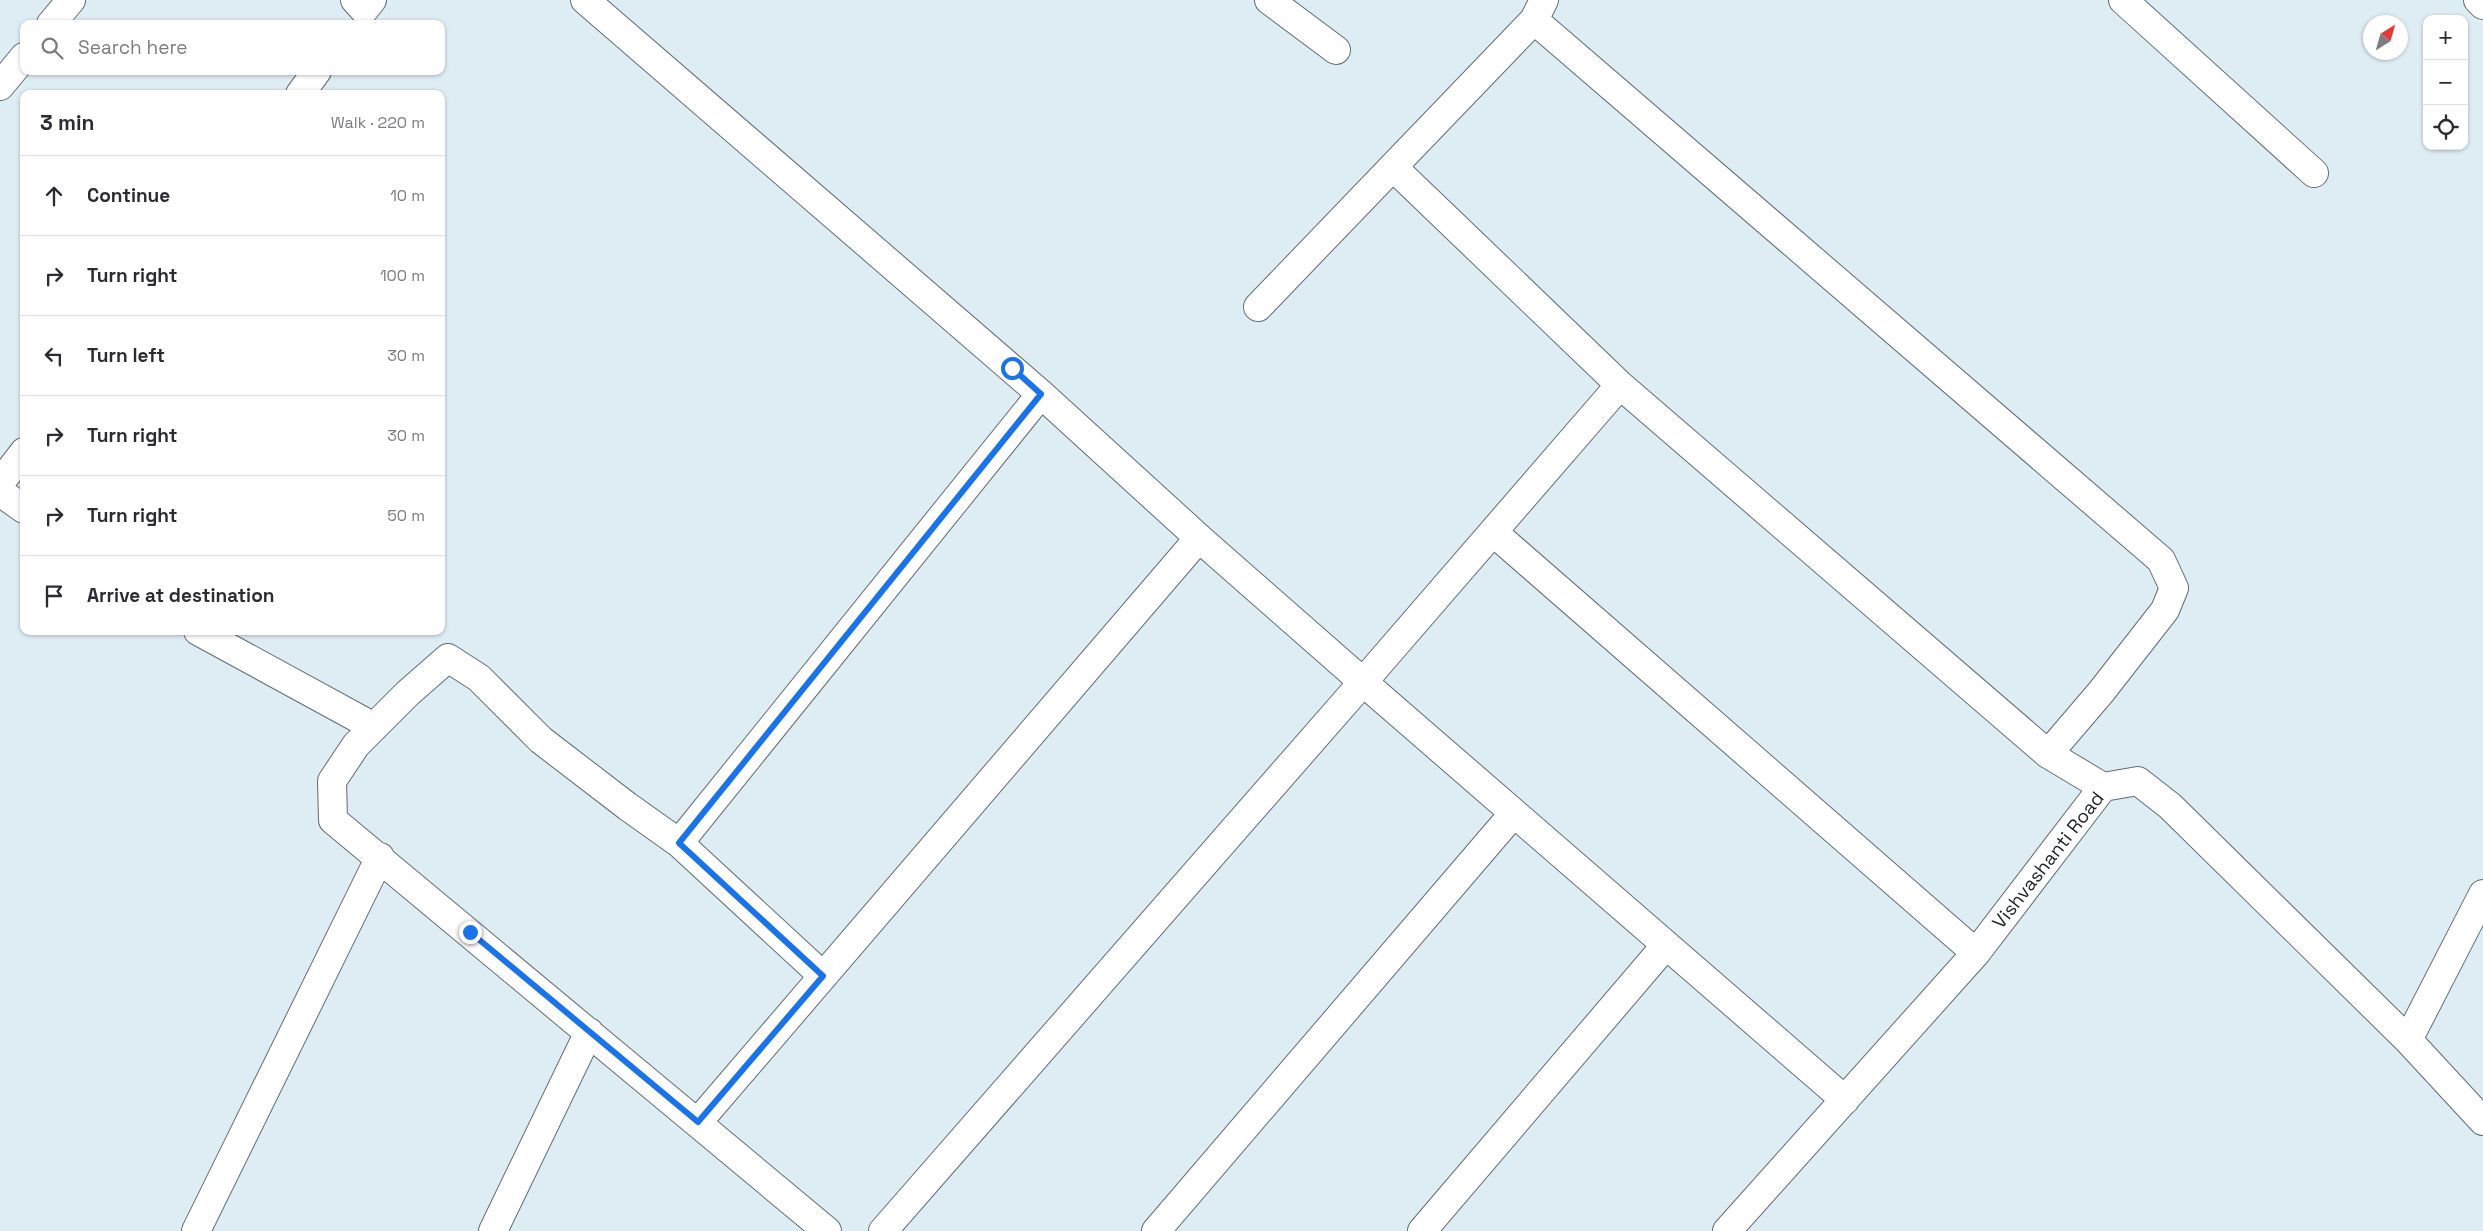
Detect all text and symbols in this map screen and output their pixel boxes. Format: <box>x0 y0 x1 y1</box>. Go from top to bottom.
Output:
north arrow <box>2363 15 2408 60</box>
map controls <box>2423 15 2468 150</box>
button: + <box>2423 15 2468 60</box>
search box <box>20 20 445 75</box>
icon: search <box>38 34 66 62</box>
text: Search here <box>78 35 188 60</box>
button: − <box>2423 60 2468 105</box>
button: locate <box>2423 105 2468 150</box>
text: 3 min <box>40 109 95 136</box>
text: Walk · 220 m <box>331 112 425 133</box>
icon: ahead <box>40 182 68 210</box>
text: Continue <box>87 183 170 208</box>
text: 10 m <box>390 185 425 206</box>
icon: right <box>40 262 68 290</box>
text: Turn right <box>87 263 177 288</box>
text: 100 m <box>380 265 425 286</box>
icon: left <box>40 342 68 370</box>
text: Turn left <box>87 343 165 368</box>
text: 30 m <box>387 345 425 366</box>
route start <box>1001 357 1024 380</box>
icon: right <box>40 422 68 450</box>
text: Turn right <box>87 423 177 448</box>
text: 30 m <box>387 425 425 446</box>
icon: right <box>40 502 68 530</box>
text: Turn right <box>87 503 177 528</box>
text: 50 m <box>387 505 425 526</box>
icon: arrive <box>40 582 68 610</box>
text: Arrive at destination <box>87 583 275 608</box>
street label: Vishvashanti Road <box>1987 786 2109 934</box>
route end <box>459 921 482 944</box>

